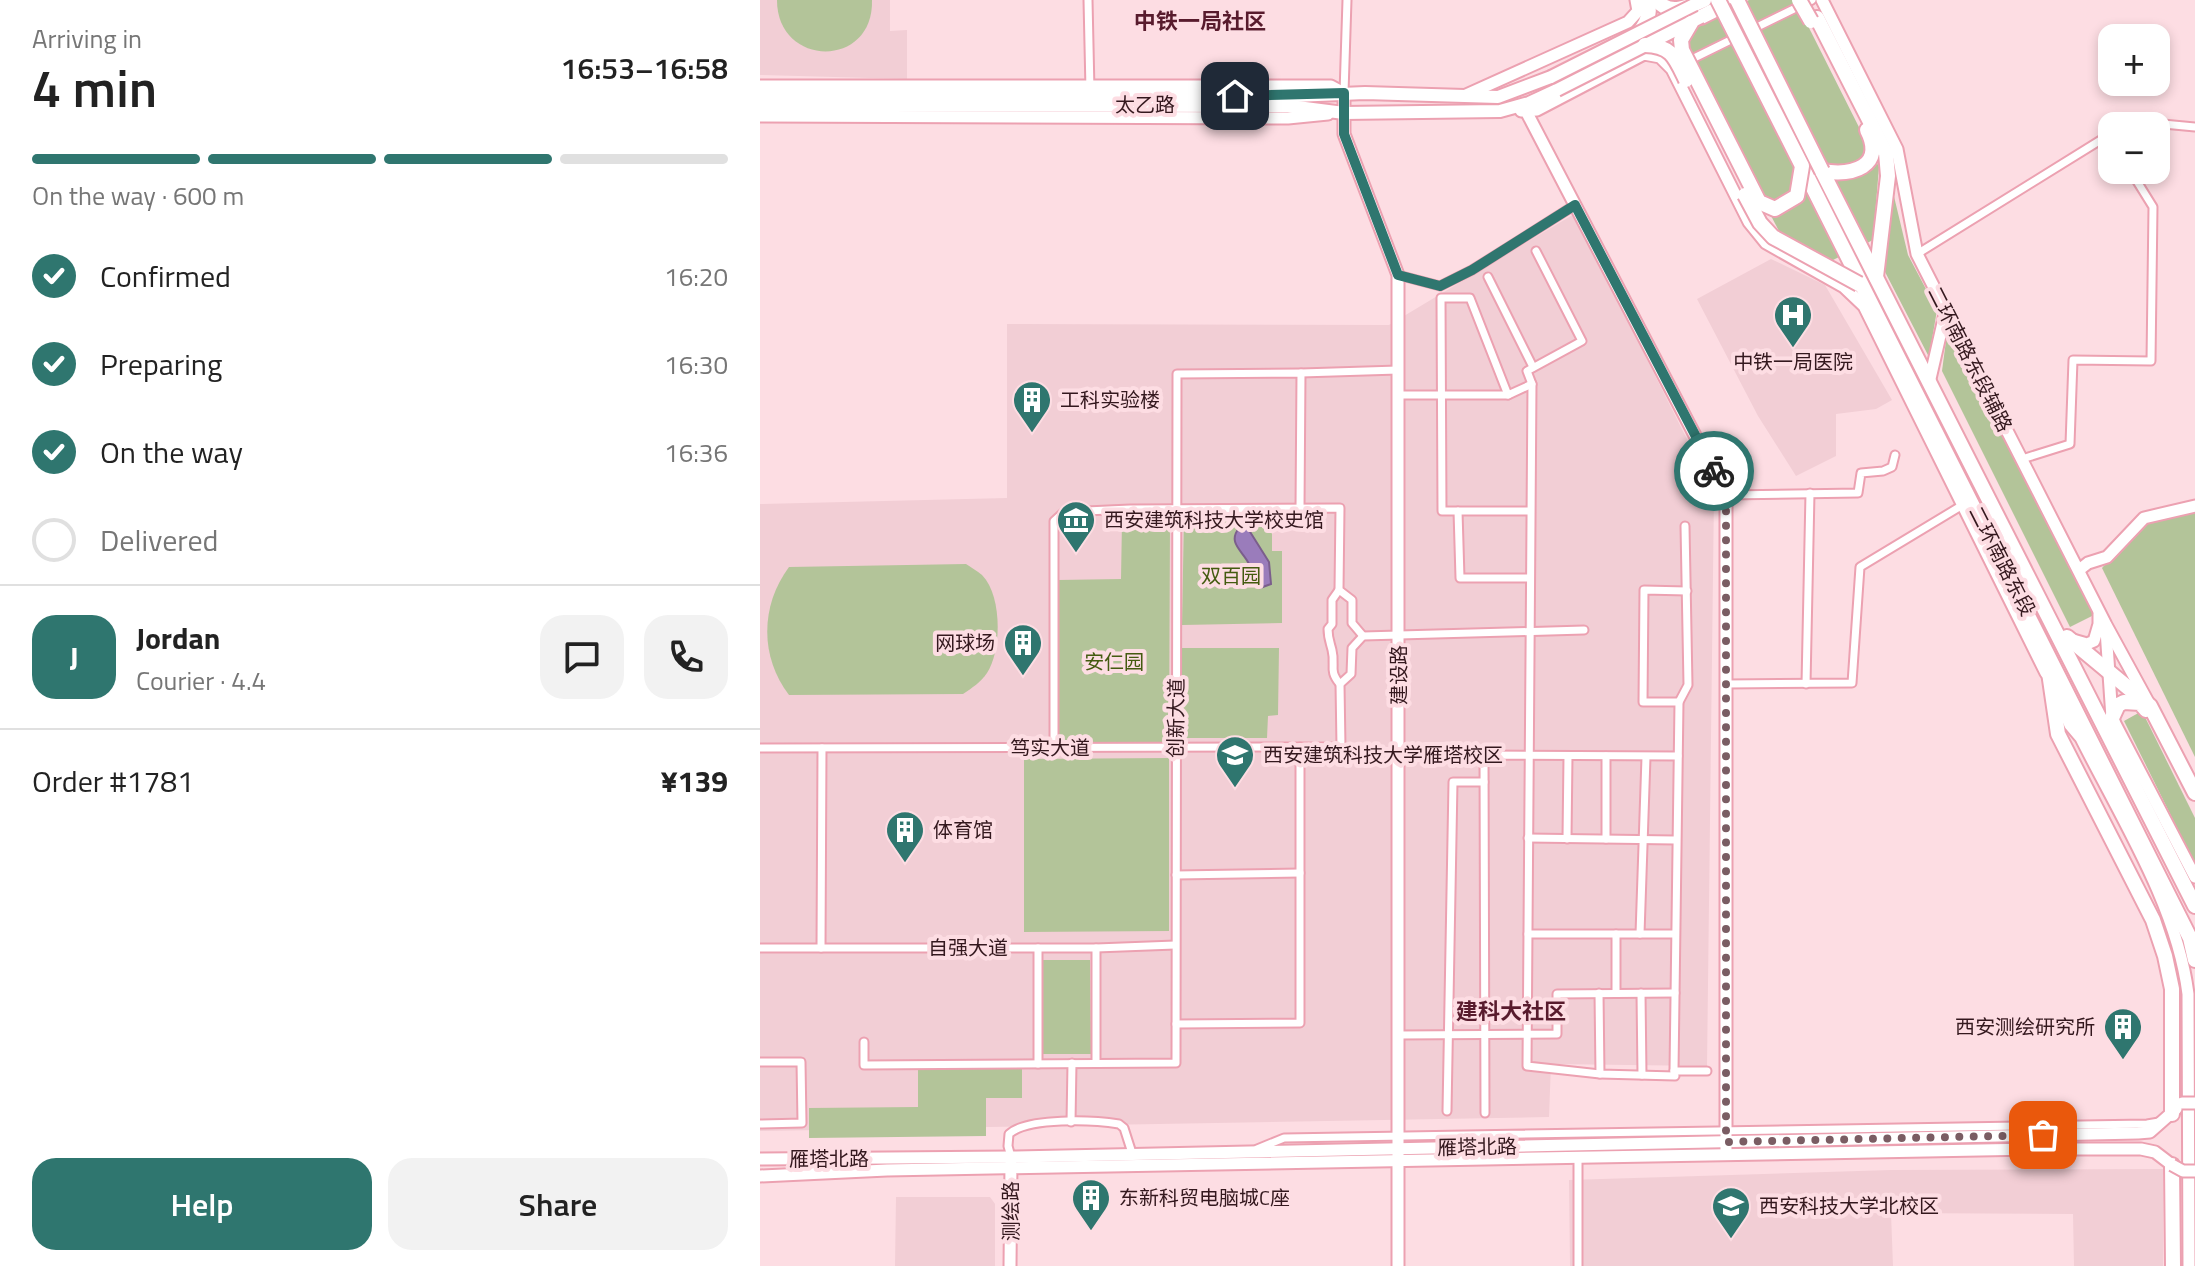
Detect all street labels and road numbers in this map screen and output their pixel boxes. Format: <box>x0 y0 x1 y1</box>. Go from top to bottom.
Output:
street label: 太乙路 <box>1115 89 1175 120</box>
street label: 二环南路东段辅路 <box>1920 280 2021 437</box>
street label: 二环南路东段 <box>1961 500 2043 621</box>
street label: 建设路 <box>1383 645 1414 705</box>
street label: 创新大道 <box>1159 678 1192 758</box>
street label: 笃实大道 <box>1010 732 1090 763</box>
street label: 自强大道 <box>928 932 1008 963</box>
street label: 雁塔北路 <box>1437 1130 1517 1163</box>
street label: 雁塔北路 <box>789 1143 869 1174</box>
street label: 测绘路 <box>995 1181 1026 1241</box>

